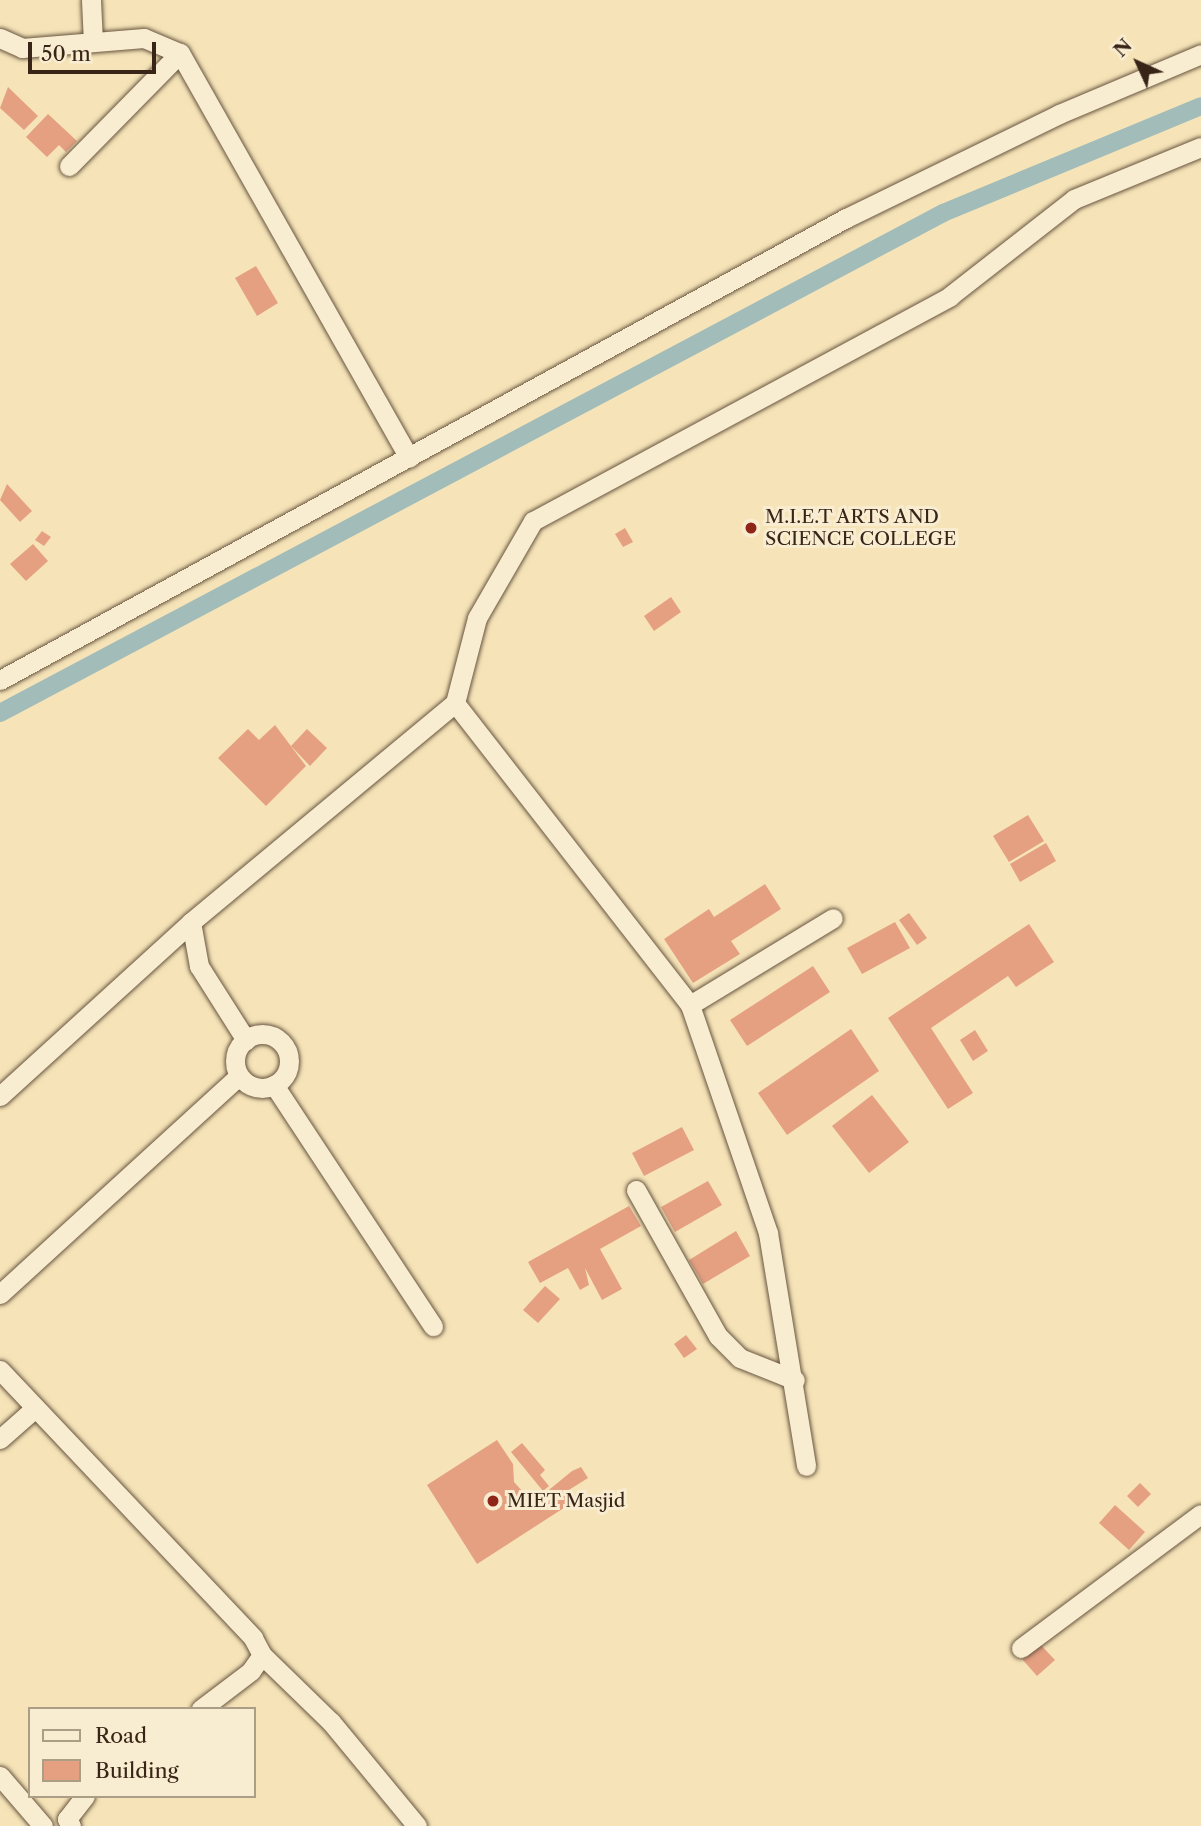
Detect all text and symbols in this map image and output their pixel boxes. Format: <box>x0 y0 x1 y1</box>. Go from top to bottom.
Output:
scale bar <box>32 28 159 72</box>
north arrow <box>1103 28 1173 98</box>
text: N <box>1109 34 1137 62</box>
text: 50 m <box>41 41 91 66</box>
place label: M.I.E.T ARTS AND SCIENCE COLLEGE <box>765 506 956 550</box>
marker: M.I.E.T ARTS AND SCIENCE COLLEGE <box>743 520 759 536</box>
place label: MIET Masjid <box>507 1490 626 1512</box>
marker: MIET Masjid <box>485 1493 501 1509</box>
legend <box>28 1707 256 1798</box>
text: Road <box>95 1723 147 1748</box>
text: Building <box>95 1758 179 1783</box>

